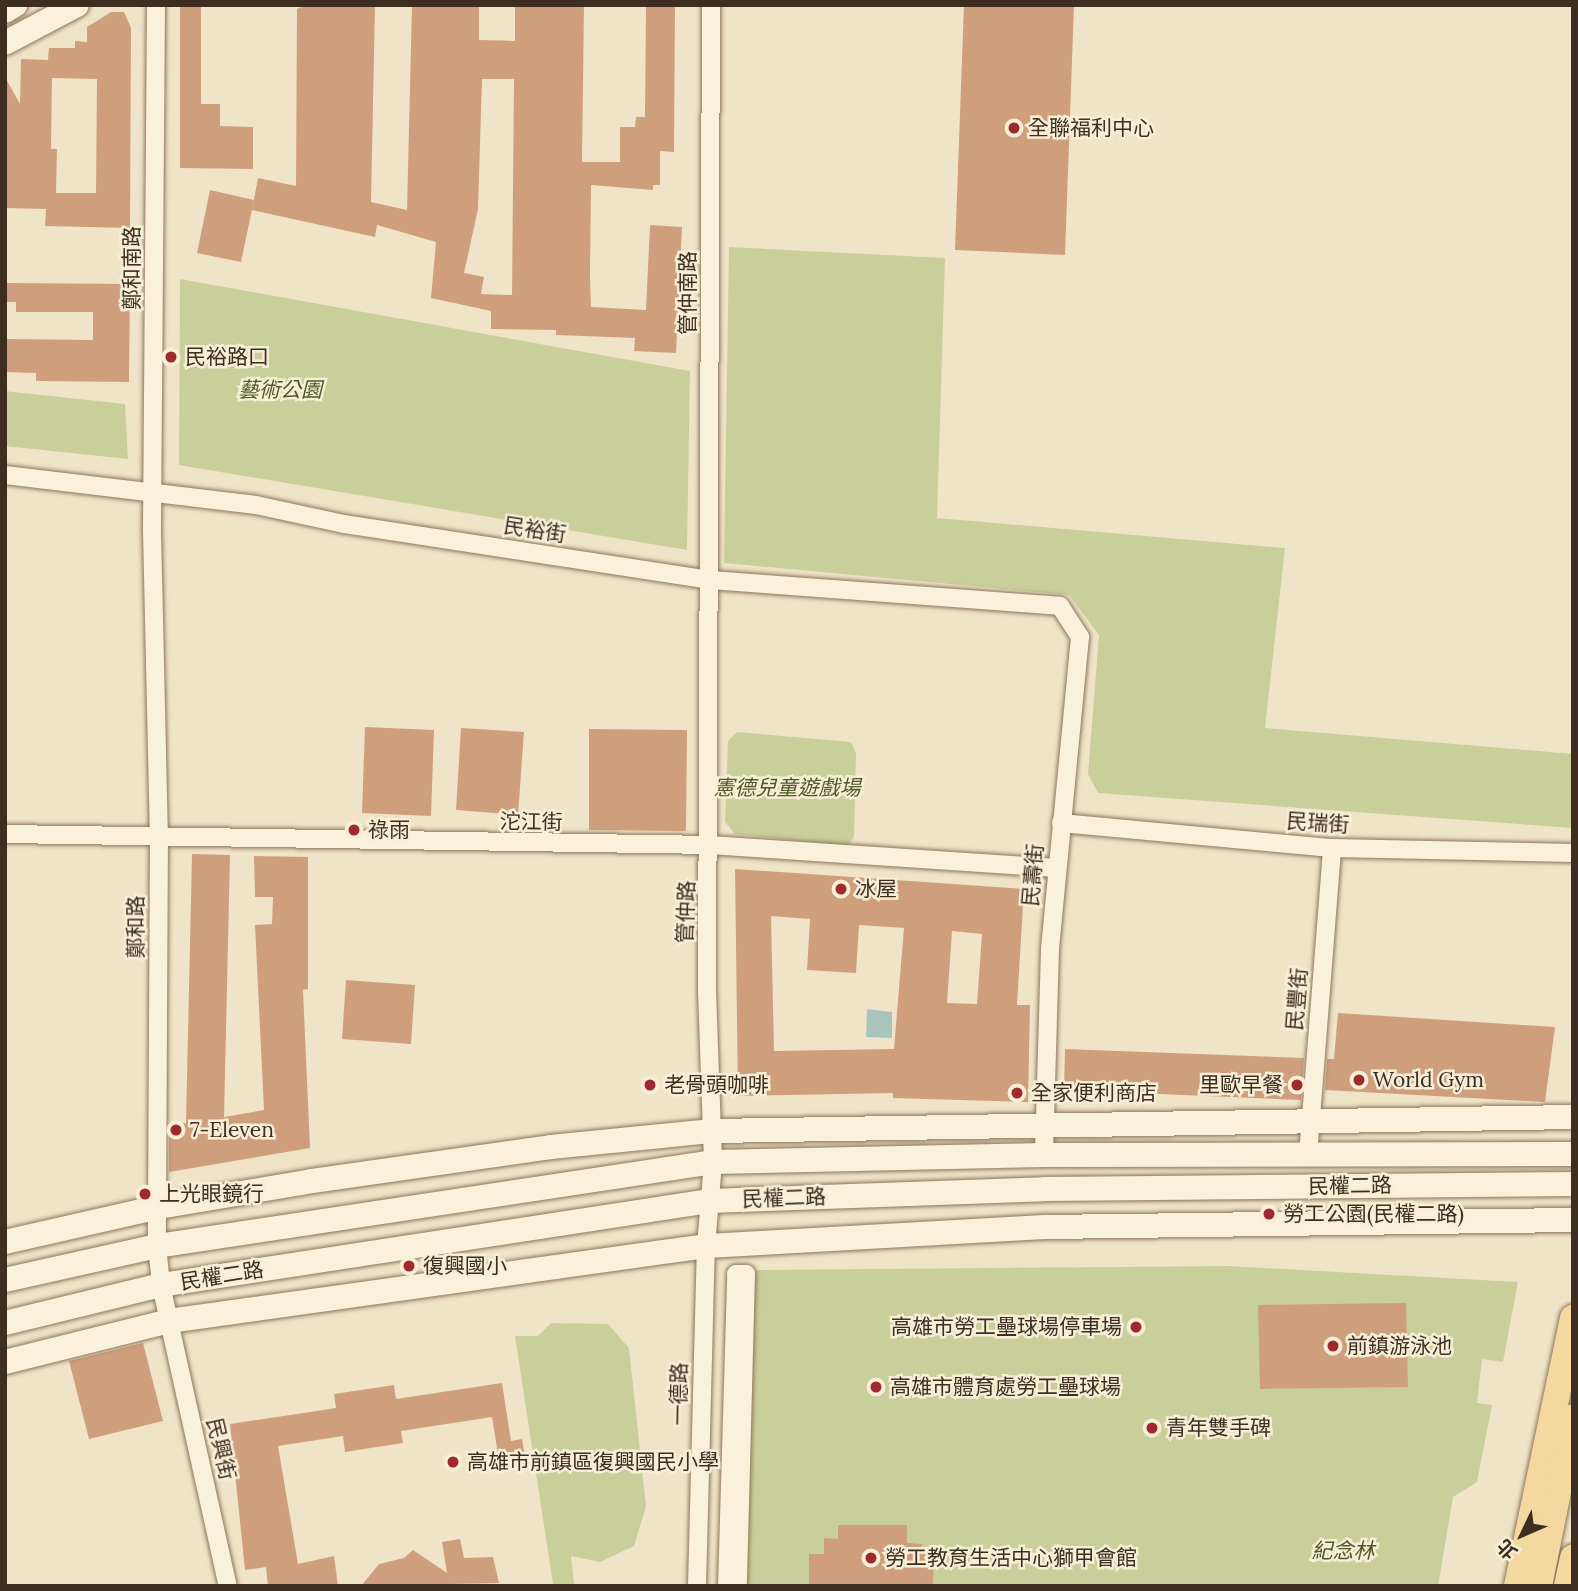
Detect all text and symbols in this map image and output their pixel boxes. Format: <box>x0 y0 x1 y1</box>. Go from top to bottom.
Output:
place label: 全聯福利中心 <box>1028 115 1154 141</box>
marker: 全聯福利中心 <box>1006 120 1022 136</box>
street label: 鄭和南路 <box>119 226 145 310</box>
street label: 管仲南路 <box>675 251 701 335</box>
place label: 民裕路口 <box>185 344 269 370</box>
marker: 民裕路口 <box>163 349 179 365</box>
park label: 藝術公園 <box>238 377 322 403</box>
street label: 民裕街 <box>502 513 568 547</box>
park label: 憲德兒童遊戲場 <box>714 775 860 801</box>
street label: 民瑞街 <box>1286 808 1350 838</box>
street label: 沱江街 <box>499 809 563 835</box>
place label: 祿雨 <box>368 817 410 843</box>
marker: 祿雨 <box>346 822 362 838</box>
street label: 民壽街 <box>1018 843 1048 907</box>
place label: 冰屋 <box>855 876 897 902</box>
street label: 管仲路 <box>672 880 700 944</box>
marker: 冰屋 <box>833 881 849 897</box>
street label: 鄭和路 <box>123 896 149 958</box>
street label: 民豐街 <box>1282 967 1312 1031</box>
place label: World Gym <box>1373 1067 1484 1093</box>
place label: 老骨頭咖啡 <box>664 1072 769 1098</box>
place label: 里歐早餐 <box>1199 1072 1283 1098</box>
marker: World Gym <box>1351 1072 1367 1088</box>
marker: 老骨頭咖啡 <box>642 1077 658 1093</box>
marker: 里歐早餐 <box>1289 1077 1305 1093</box>
place label: 全家便利商店 <box>1031 1080 1157 1106</box>
marker: 全家便利商店 <box>1009 1085 1025 1101</box>
place label: 7-Eleven <box>190 1117 274 1143</box>
marker: 7-Eleven <box>168 1122 184 1138</box>
street label: 民權二路 <box>1308 1173 1392 1199</box>
place label: 上光眼鏡行 <box>159 1181 264 1207</box>
street label: 民權二路 <box>742 1184 826 1212</box>
marker: 上光眼鏡行 <box>137 1186 153 1202</box>
place label: 勞工公園(民權二路) <box>1283 1201 1464 1227</box>
marker: 勞工公園(民權二路) <box>1261 1206 1277 1222</box>
place label: 復興國小 <box>423 1253 507 1279</box>
street label: 民權二路 <box>179 1257 265 1295</box>
marker: 復興國小 <box>401 1258 417 1274</box>
place label: 高雄市勞工壘球場停車場 <box>891 1314 1122 1340</box>
marker: 高雄市勞工壘球場停車場 <box>1128 1319 1144 1335</box>
place label: 前鎮游泳池 <box>1347 1333 1452 1359</box>
marker: 前鎮游泳池 <box>1325 1338 1341 1354</box>
street label: 一德路 <box>666 1362 692 1426</box>
place label: 高雄市體育處勞工壘球場 <box>890 1374 1121 1400</box>
marker: 高雄市體育處勞工壘球場 <box>868 1379 884 1395</box>
street label: 民興街 <box>202 1415 240 1483</box>
place label: 青年雙手碑 <box>1166 1415 1271 1441</box>
marker: 青年雙手碑 <box>1144 1420 1160 1436</box>
place label: 高雄市前鎮區復興國民小學 <box>467 1449 719 1475</box>
marker: 高雄市前鎮區復興國民小學 <box>445 1454 461 1470</box>
north arrow <box>1487 1500 1557 1570</box>
text: 北 <box>1492 1534 1522 1565</box>
park label: 紀念林 <box>1312 1538 1374 1564</box>
place label: 勞工教育生活中心獅甲會館 <box>885 1545 1137 1571</box>
marker: 勞工教育生活中心獅甲會館 <box>863 1550 879 1566</box>

